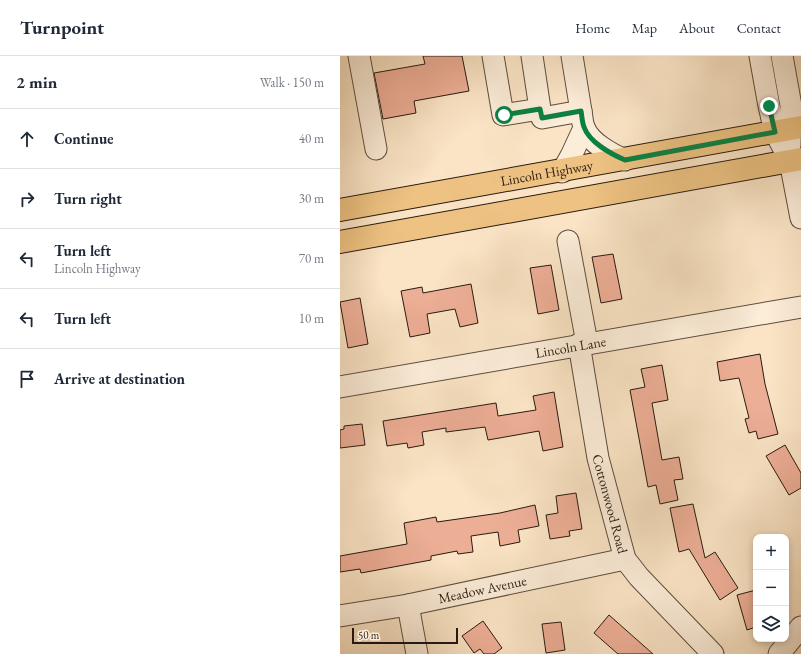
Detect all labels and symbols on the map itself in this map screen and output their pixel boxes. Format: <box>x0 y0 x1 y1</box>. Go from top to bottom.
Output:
route end <box>760 97 778 115</box>
route start <box>495 106 513 124</box>
street label: Lincoln Highway <box>499 155 595 190</box>
street label: Lincoln Lane <box>534 332 608 362</box>
street label: Cottonwood Road <box>588 452 632 556</box>
street label: Meadow Avenue <box>437 571 529 607</box>
scale bar <box>352 626 458 645</box>

